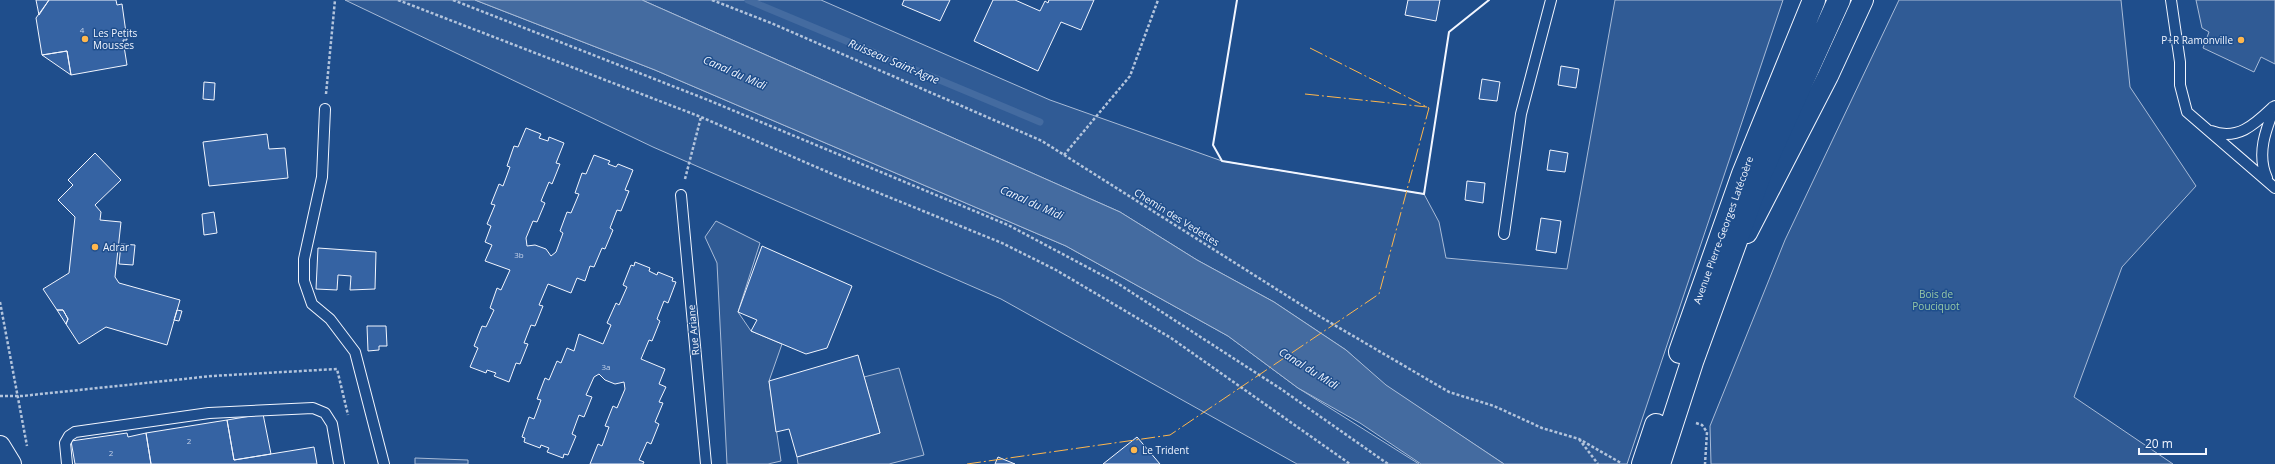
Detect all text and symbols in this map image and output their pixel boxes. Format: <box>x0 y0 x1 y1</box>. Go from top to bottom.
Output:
house number: 4 <box>80 24 85 35</box>
place label: Les Petits Mousses <box>93 26 137 52</box>
place label: P+R Ramonville <box>2161 33 2233 47</box>
marker: Les Petits Mousses <box>80 34 90 44</box>
water label: Ruisseau Saint-Agne <box>846 35 942 87</box>
marker: P+R Ramonville <box>2236 35 2246 45</box>
water label: Canal du Midi <box>701 51 769 93</box>
street label: Avenue Pierre-Georges Latécoère <box>1690 154 1756 306</box>
water label: Canal du Midi <box>998 181 1066 223</box>
street label: Chemin des Vedettes <box>1132 185 1223 249</box>
place label: Adrar <box>103 240 129 254</box>
marker: Adrar <box>90 242 100 252</box>
house number: 3b <box>514 249 524 260</box>
park label: Bois de Pouciquot <box>1912 287 1960 313</box>
street label: Rue Ariane <box>684 304 702 356</box>
water label: Canal du Midi <box>1276 344 1342 392</box>
house number: 3a <box>601 361 611 372</box>
scale bar <box>2139 430 2206 456</box>
house number: 2 <box>187 435 192 446</box>
text: 20 m <box>2145 435 2173 452</box>
place label: Le Trident <box>1142 443 1189 457</box>
marker: Le Trident <box>1129 445 1139 455</box>
house number: 2 <box>109 447 114 458</box>

